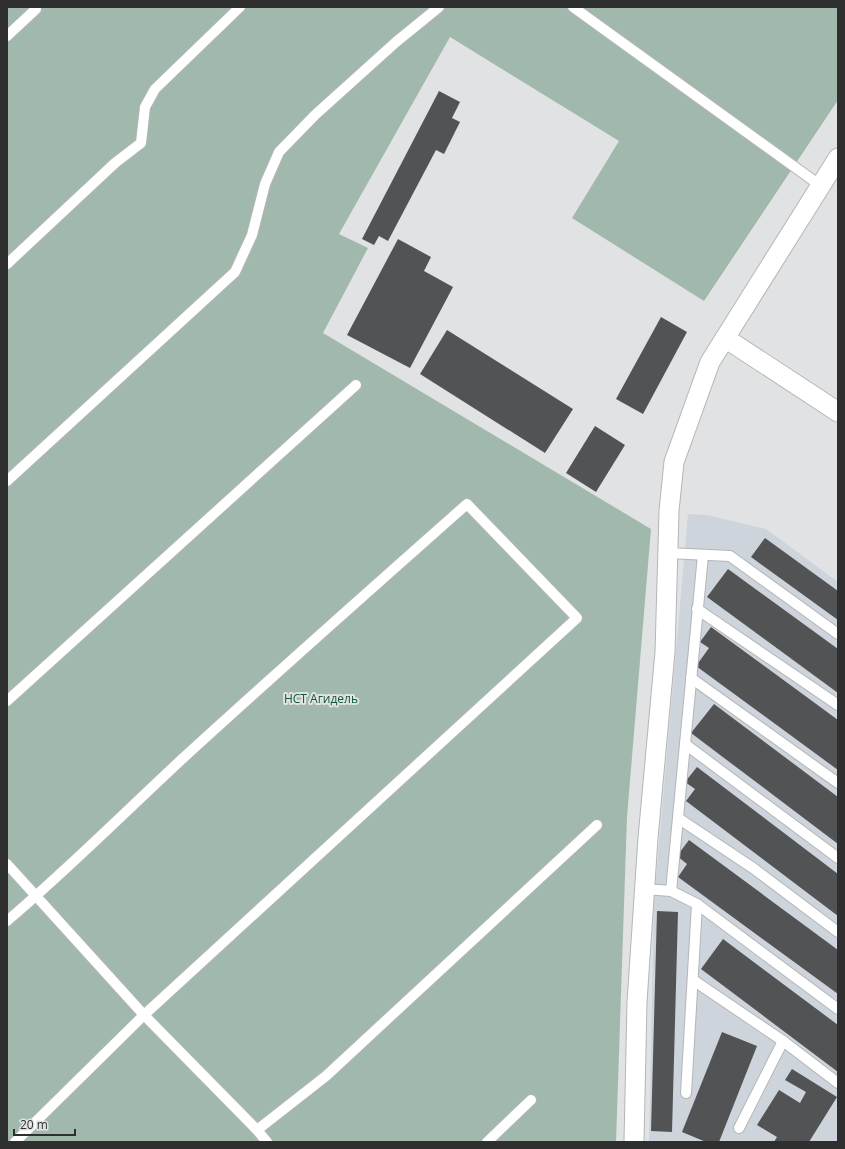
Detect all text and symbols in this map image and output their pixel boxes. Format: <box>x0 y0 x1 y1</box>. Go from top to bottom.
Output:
park label: НСТ Агидель <box>284 690 358 707</box>
scale bar <box>14 1111 75 1137</box>
text: 20 m <box>20 1116 48 1133</box>

